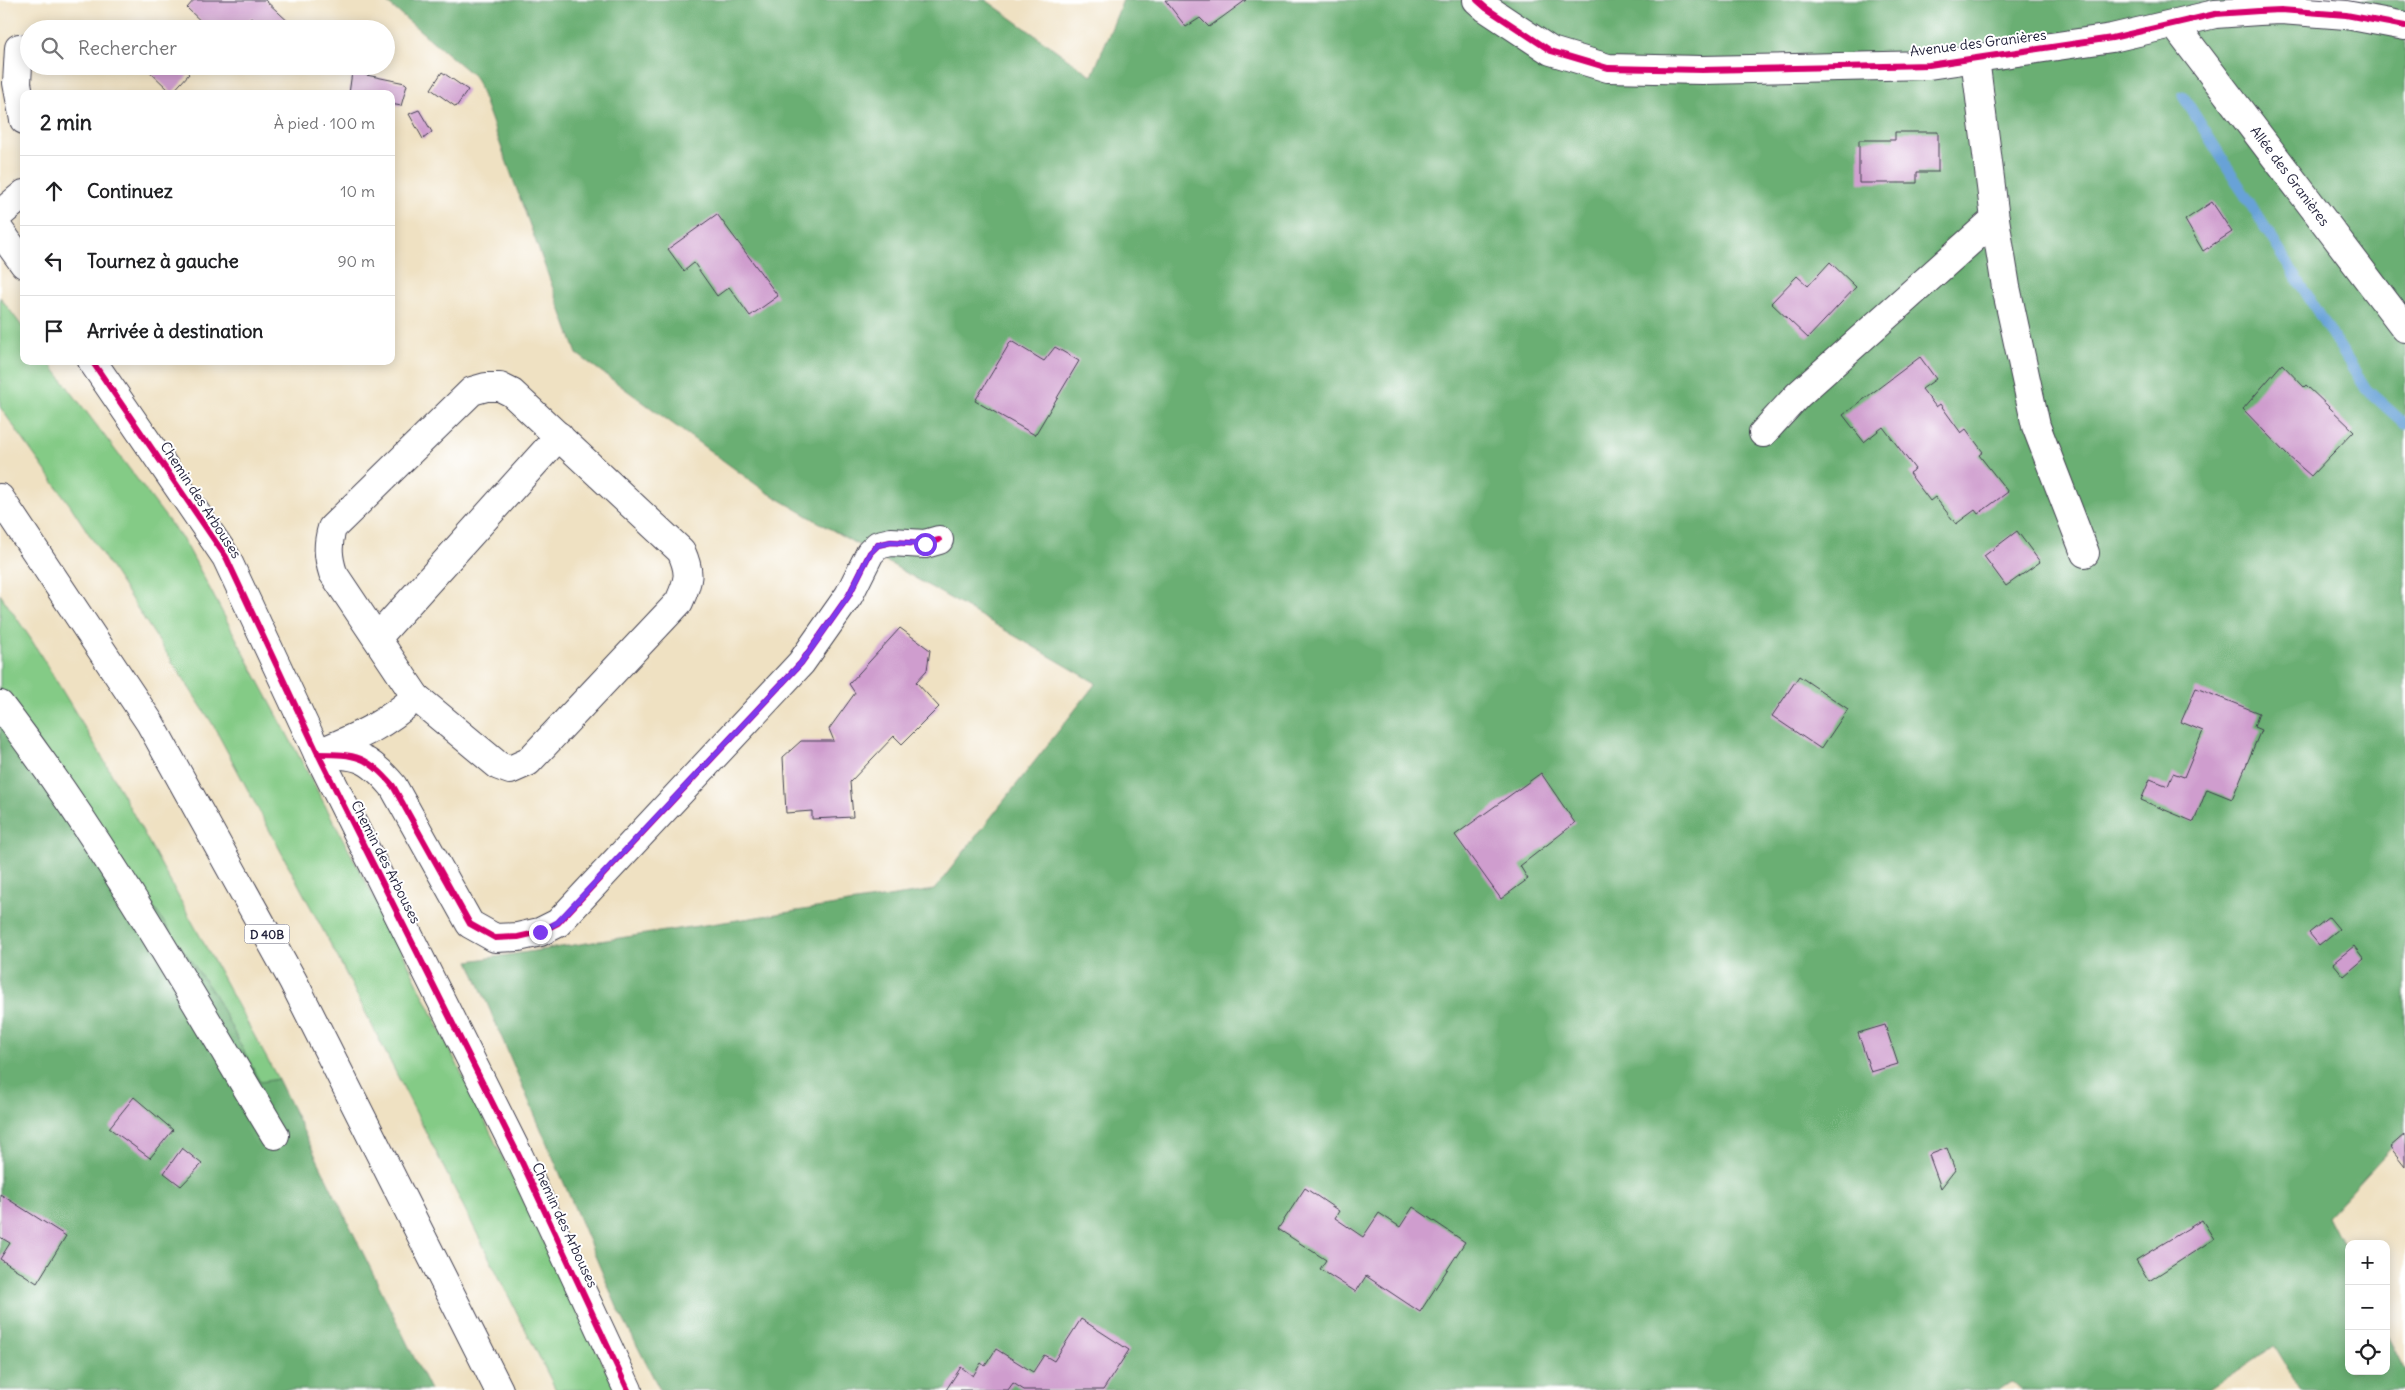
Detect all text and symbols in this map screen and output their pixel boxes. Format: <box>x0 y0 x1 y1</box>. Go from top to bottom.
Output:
search box <box>20 20 395 75</box>
street label: Avenue des Granières <box>1909 26 2047 60</box>
icon: search <box>38 34 66 62</box>
text: Rechercher <box>78 36 177 60</box>
text: 2 min <box>40 109 92 136</box>
text: À pied · 100 m <box>274 113 375 133</box>
street label: Allée des Granières <box>2246 122 2334 230</box>
icon: ahead <box>40 177 68 205</box>
text: Continuez <box>87 179 173 203</box>
text: 10 m <box>340 181 375 201</box>
icon: left <box>40 247 68 275</box>
text: Tournez à gauche <box>87 249 239 273</box>
text: 90 m <box>337 251 375 271</box>
icon: arrive <box>40 317 68 345</box>
text: Arrivée à destination <box>87 319 263 343</box>
street label: Chemin des Arbouses <box>156 438 246 562</box>
route start <box>914 533 937 556</box>
street label: Chemin des Arbouses <box>347 797 425 927</box>
route end <box>529 921 552 944</box>
road number: D 40B <box>244 924 290 944</box>
street label: Chemin des Arbouses <box>528 1160 602 1290</box>
map controls <box>2345 1240 2390 1375</box>
button: + <box>2345 1240 2390 1285</box>
button: − <box>2345 1285 2390 1330</box>
button: locate <box>2345 1330 2390 1375</box>

